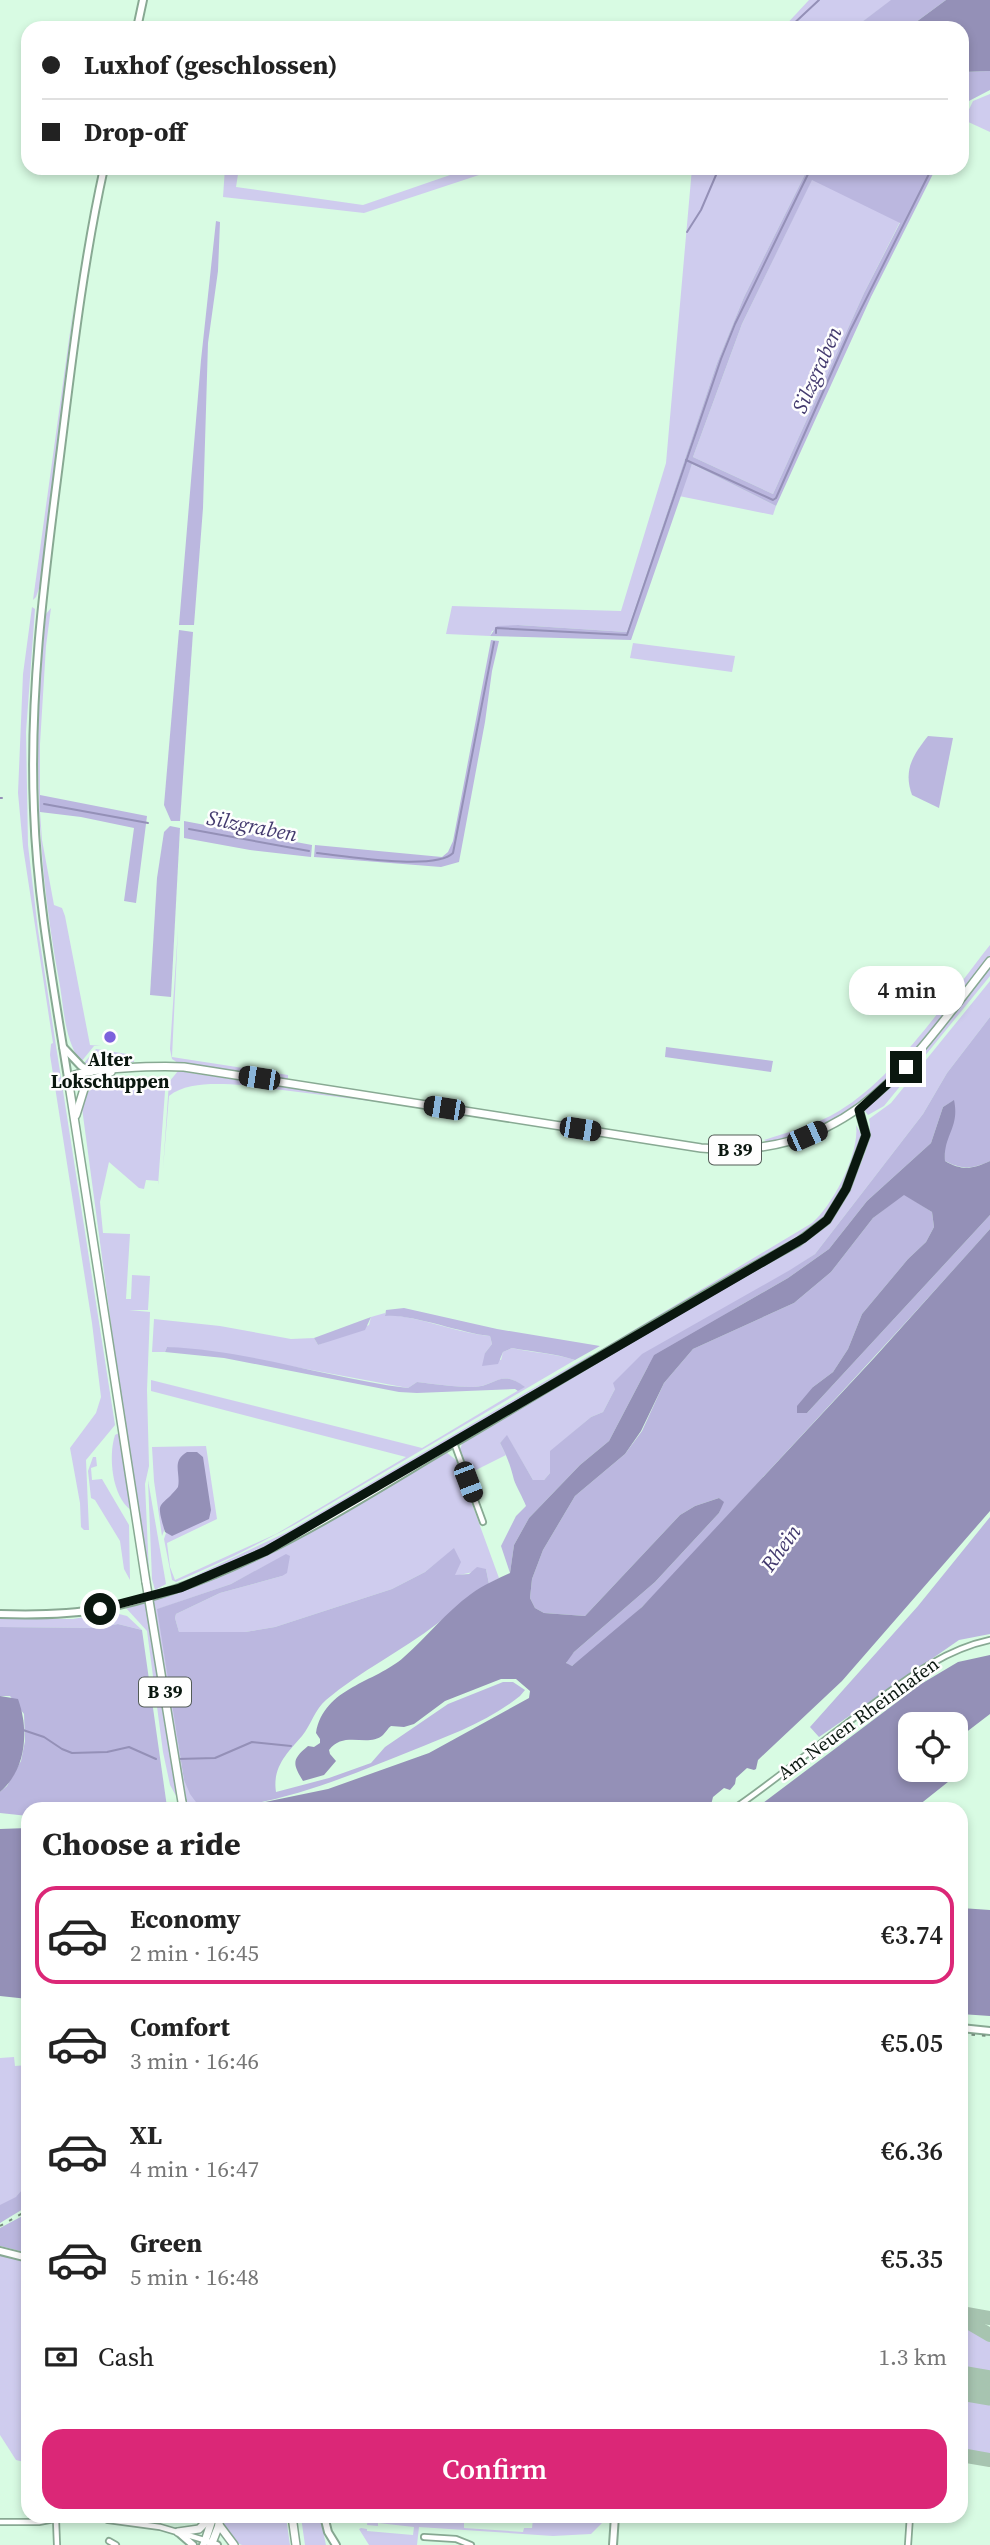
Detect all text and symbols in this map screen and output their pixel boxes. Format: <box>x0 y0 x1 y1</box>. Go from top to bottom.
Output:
text: Luxhof (geschlossen) <box>84 47 338 83</box>
text: Drop-off <box>84 114 186 150</box>
water label: Silzgraben <box>785 322 848 418</box>
water label: Silzgraben <box>204 803 300 849</box>
callout: 4 min <box>848 965 964 1014</box>
text: 4 min <box>877 974 937 1006</box>
marker: Alter Lokschuppen <box>102 1029 118 1045</box>
place label: Alter Lokschuppen <box>51 1046 170 1094</box>
route end <box>890 1051 922 1083</box>
car <box>237 1064 282 1092</box>
car <box>422 1094 467 1122</box>
car <box>558 1115 603 1143</box>
car <box>784 1118 831 1154</box>
road number: B 39 <box>709 1135 761 1164</box>
car <box>451 1459 486 1505</box>
water label: Rhein <box>753 1518 808 1578</box>
route start <box>84 1593 116 1625</box>
street label: Am Neuen Rheinhafen <box>772 1651 944 1785</box>
road number: B 39 <box>139 1678 191 1707</box>
map controls <box>898 1712 968 1782</box>
button: locate <box>898 1712 968 1782</box>
text: Choose a ride <box>42 1822 241 1866</box>
text: Economy <box>130 1901 241 1937</box>
icon: car <box>46 1904 109 1967</box>
text: €3.74 <box>881 1917 943 1953</box>
text: 2 min · 16:45 <box>130 1937 259 1969</box>
text: Comfort <box>130 2009 230 2045</box>
icon: car <box>46 2012 109 2075</box>
text: €5.05 <box>881 2025 943 2061</box>
text: 3 min · 16:46 <box>130 2045 259 2077</box>
text: XL <box>130 2117 162 2153</box>
icon: car <box>46 2120 109 2183</box>
text: €6.36 <box>881 2133 943 2169</box>
text: 4 min · 16:47 <box>130 2153 259 2185</box>
text: Green <box>130 2225 202 2261</box>
icon: car <box>46 2228 109 2291</box>
text: €5.35 <box>881 2241 943 2277</box>
text: 5 min · 16:48 <box>130 2261 259 2293</box>
icon: cash <box>42 2338 80 2376</box>
text: Cash <box>98 2339 154 2375</box>
text: 1.3 km <box>878 2341 947 2373</box>
button: Confirm <box>42 2429 947 2509</box>

